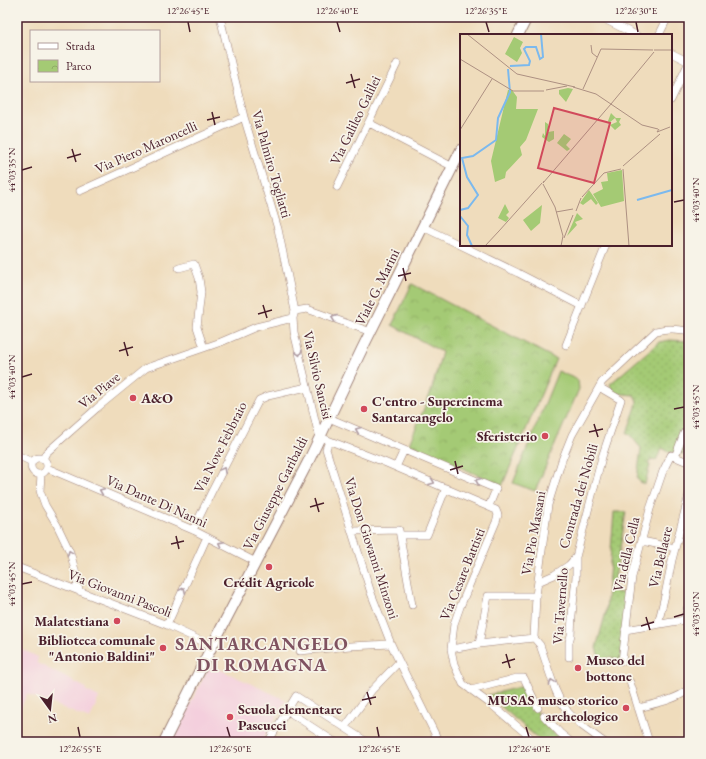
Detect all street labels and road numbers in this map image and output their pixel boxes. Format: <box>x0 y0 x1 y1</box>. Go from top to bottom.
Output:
street label: Via Galileo Galilei <box>326 72 385 167</box>
street label: Via Palmiro Togliatti <box>248 108 296 220</box>
street label: Via Piero Maroncelli <box>92 116 200 178</box>
street label: Viale G. Marini <box>351 245 403 328</box>
street label: Via Silvio Sancisi <box>299 329 337 421</box>
street label: Via Piave <box>74 367 124 412</box>
street label: Via Nove Febbraio <box>189 398 251 496</box>
street label: Via Giuseppe Garibaldi <box>239 433 312 553</box>
street label: Contrada dei Nobili <box>554 441 602 551</box>
street label: Via Dante Di Nanni <box>104 471 211 532</box>
street label: Via Don Giovanni Minzoni <box>341 475 404 622</box>
street label: Via Pio Massani <box>517 489 549 577</box>
street label: Via della Cella <box>609 514 643 593</box>
street label: Via Bellaere <box>644 524 676 589</box>
street label: Via Cesare Battisti <box>435 525 489 623</box>
street label: Via Giovanni Pascoli <box>65 565 175 621</box>
street label: Via Tavernello <box>548 567 572 645</box>

